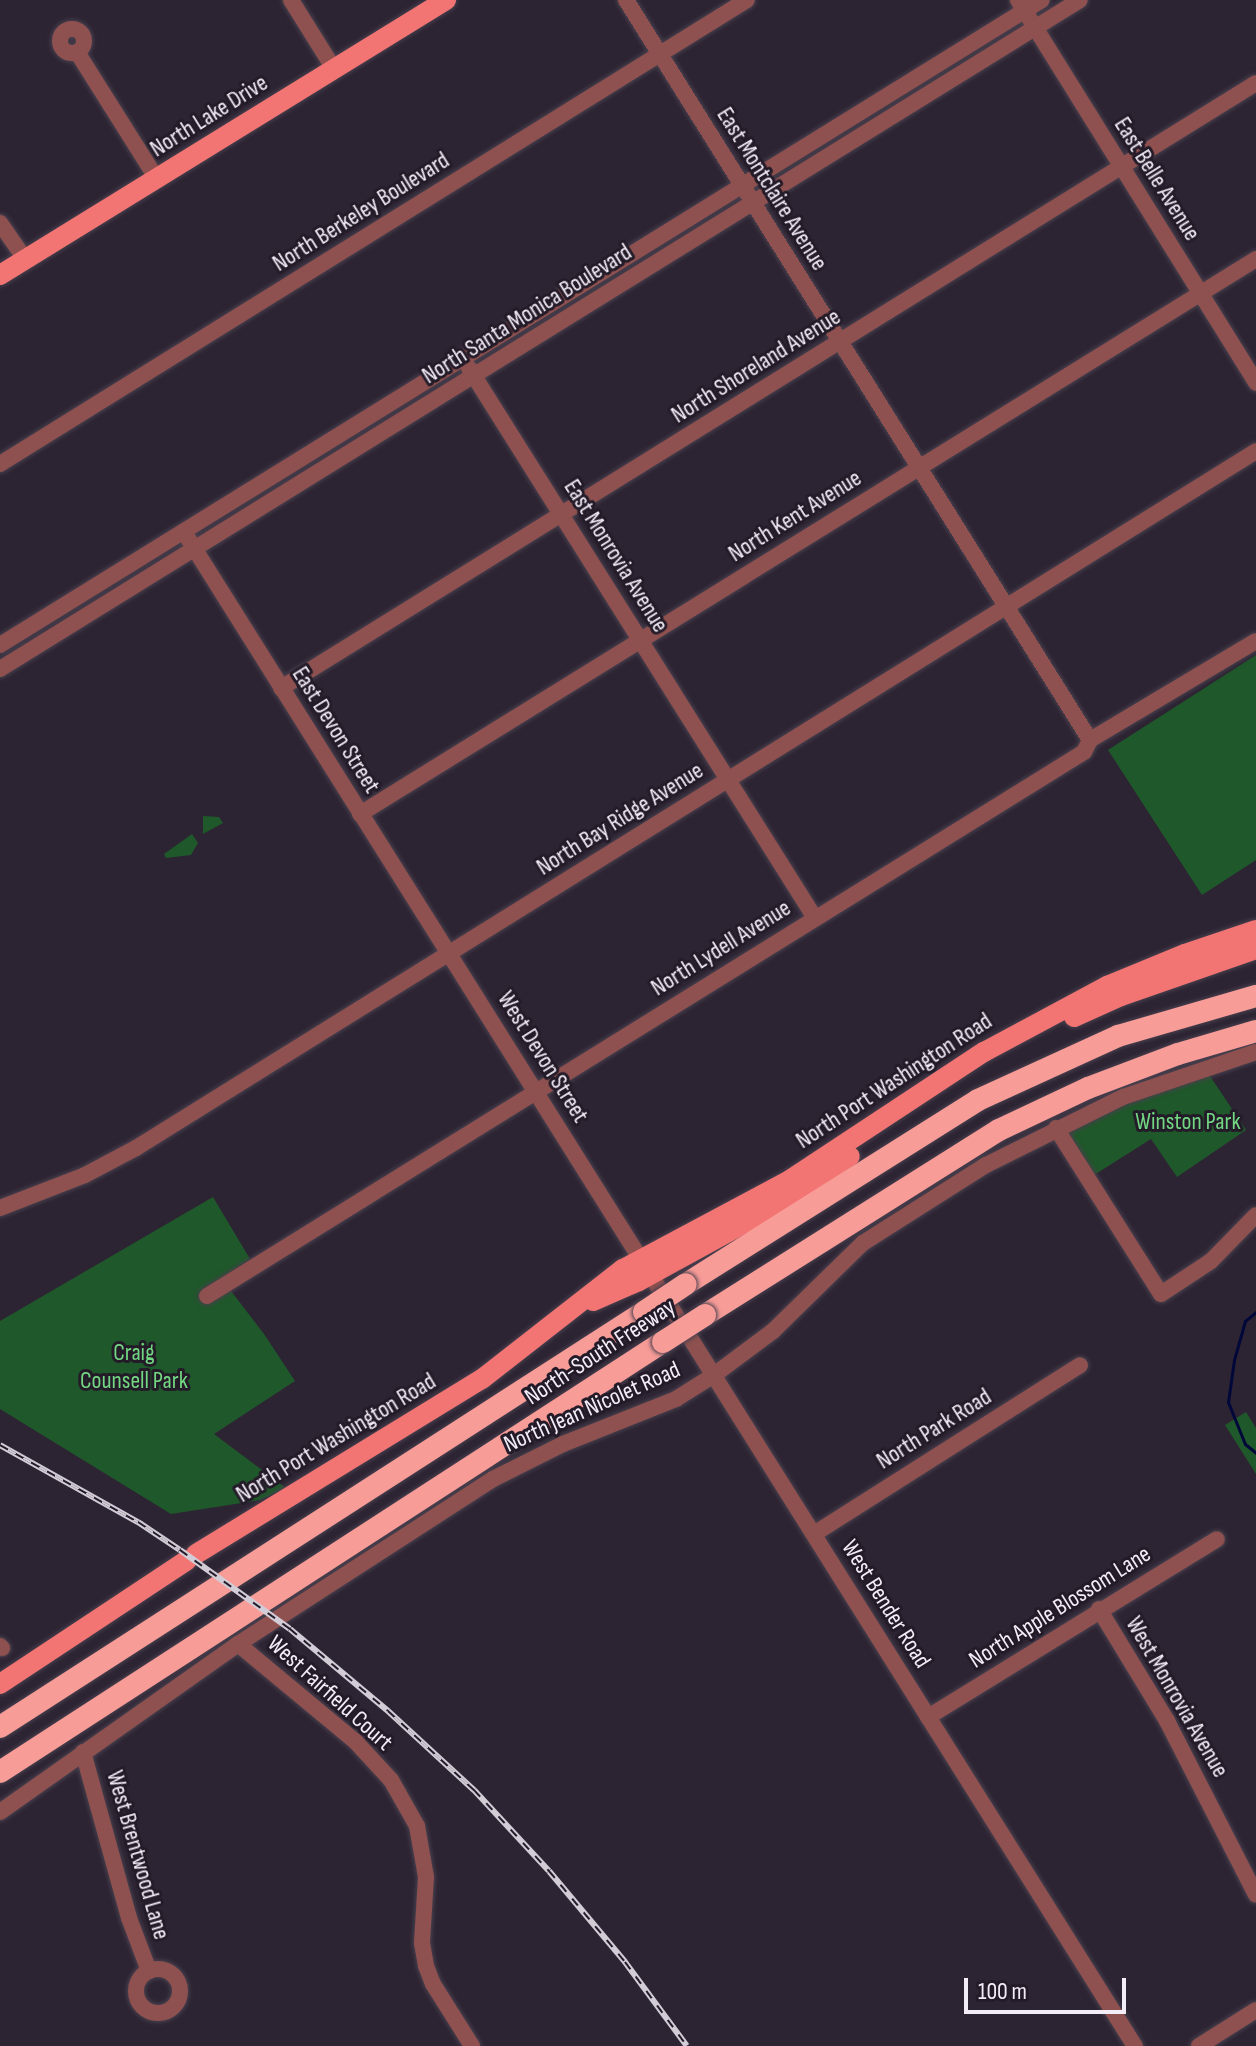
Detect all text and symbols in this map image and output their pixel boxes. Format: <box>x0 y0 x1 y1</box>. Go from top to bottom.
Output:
street label: North Lake Drive <box>145 69 273 163</box>
street label: East Montclaire Avenue <box>710 102 834 276</box>
street label: East Belle Avenue <box>1108 112 1206 246</box>
street label: North Berkeley Boulevard <box>267 146 455 278</box>
street label: North Santa Monica Boulevard <box>417 238 637 390</box>
street label: North Shoreland Avenue <box>666 302 846 430</box>
street label: North Kent Avenue <box>723 464 867 568</box>
street label: East Monrovia Avenue <box>557 474 675 638</box>
street label: East Devon Street <box>286 661 386 799</box>
street label: North Bay Ridge Avenue <box>531 756 709 882</box>
street label: North Lydell Avenue <box>646 894 796 1002</box>
street label: West Devon Street <box>491 986 595 1128</box>
street label: North Port Washington Road <box>791 1007 997 1155</box>
park label: Winston Park <box>1135 1108 1241 1136</box>
street label: North-South Freeway <box>519 1293 681 1411</box>
park label: Craig Counsell Park <box>80 1339 188 1395</box>
street label: North Jean Nicolet Road <box>499 1355 685 1459</box>
street label: North Port Washington Road <box>231 1367 441 1509</box>
street label: North Park Road <box>871 1382 997 1476</box>
street label: West Bender Road <box>835 1535 937 1673</box>
street label: North Apple Blossom Lane <box>964 1540 1156 1674</box>
street label: West Monrovia Avenue <box>1119 1611 1235 1783</box>
street label: West Fairfield Court <box>261 1629 399 1757</box>
street label: West Brentwood Lane <box>100 1767 176 1943</box>
scale bar <box>968 1962 1130 2012</box>
text: 100 m <box>978 1977 1027 2006</box>

